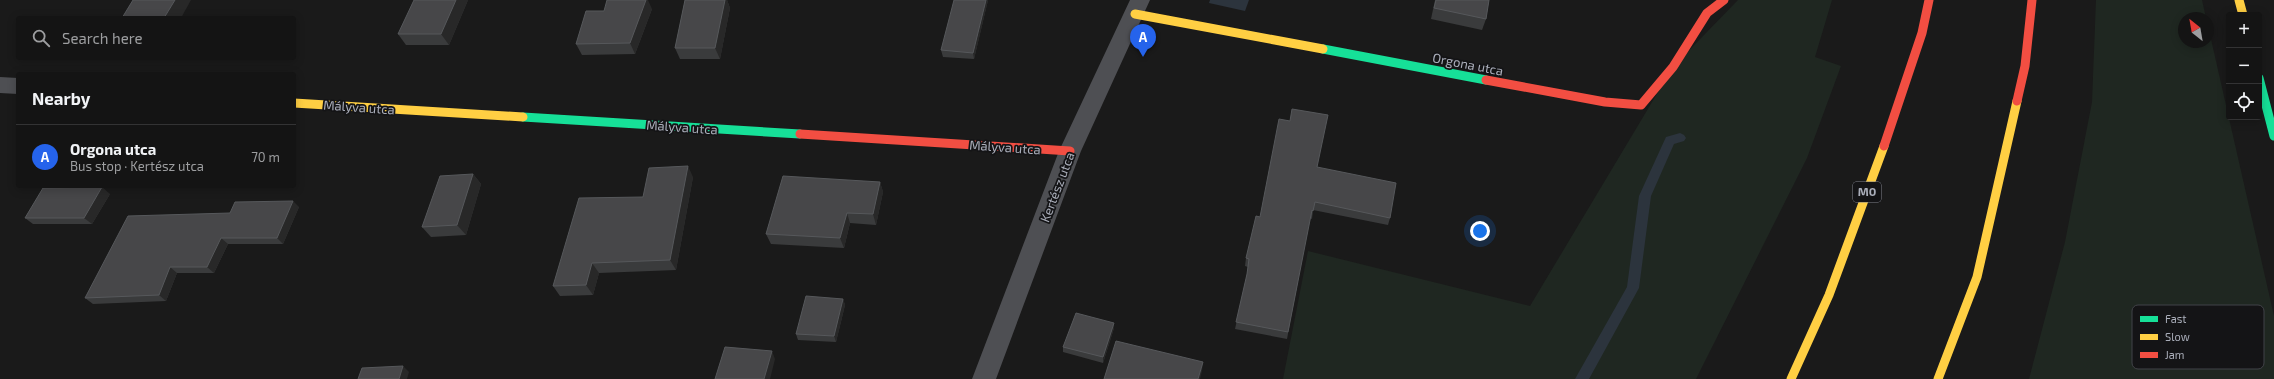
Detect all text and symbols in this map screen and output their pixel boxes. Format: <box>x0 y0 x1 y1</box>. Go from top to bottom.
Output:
north arrow <box>2178 12 2214 48</box>
map controls <box>2226 12 2262 120</box>
button: + <box>2226 12 2262 48</box>
search box <box>16 16 296 60</box>
pin: A <box>1130 24 1156 57</box>
icon: search <box>30 27 52 49</box>
text: Search here <box>62 29 143 47</box>
button: − <box>2226 48 2262 84</box>
street label: Orgona utca <box>1431 49 1505 79</box>
button: locate <box>2226 84 2262 120</box>
text: Nearby <box>32 88 90 108</box>
street label: Mályva utca <box>323 97 395 117</box>
street label: Mályva utca <box>646 117 718 137</box>
street label: Mályva utca <box>969 137 1041 157</box>
text: Orgona utca <box>70 140 156 158</box>
text: A <box>41 149 49 165</box>
text: 70 m <box>251 149 280 165</box>
street label: Kertész utca <box>1036 150 1078 224</box>
text: Bus stop · Kertész utca <box>70 158 204 174</box>
road number: M0 <box>1853 182 1881 202</box>
your location <box>1470 221 1490 241</box>
legend <box>2132 305 2264 369</box>
text: Fast <box>2165 312 2187 325</box>
text: Slow <box>2165 330 2190 343</box>
text: Jam <box>2165 348 2184 361</box>

